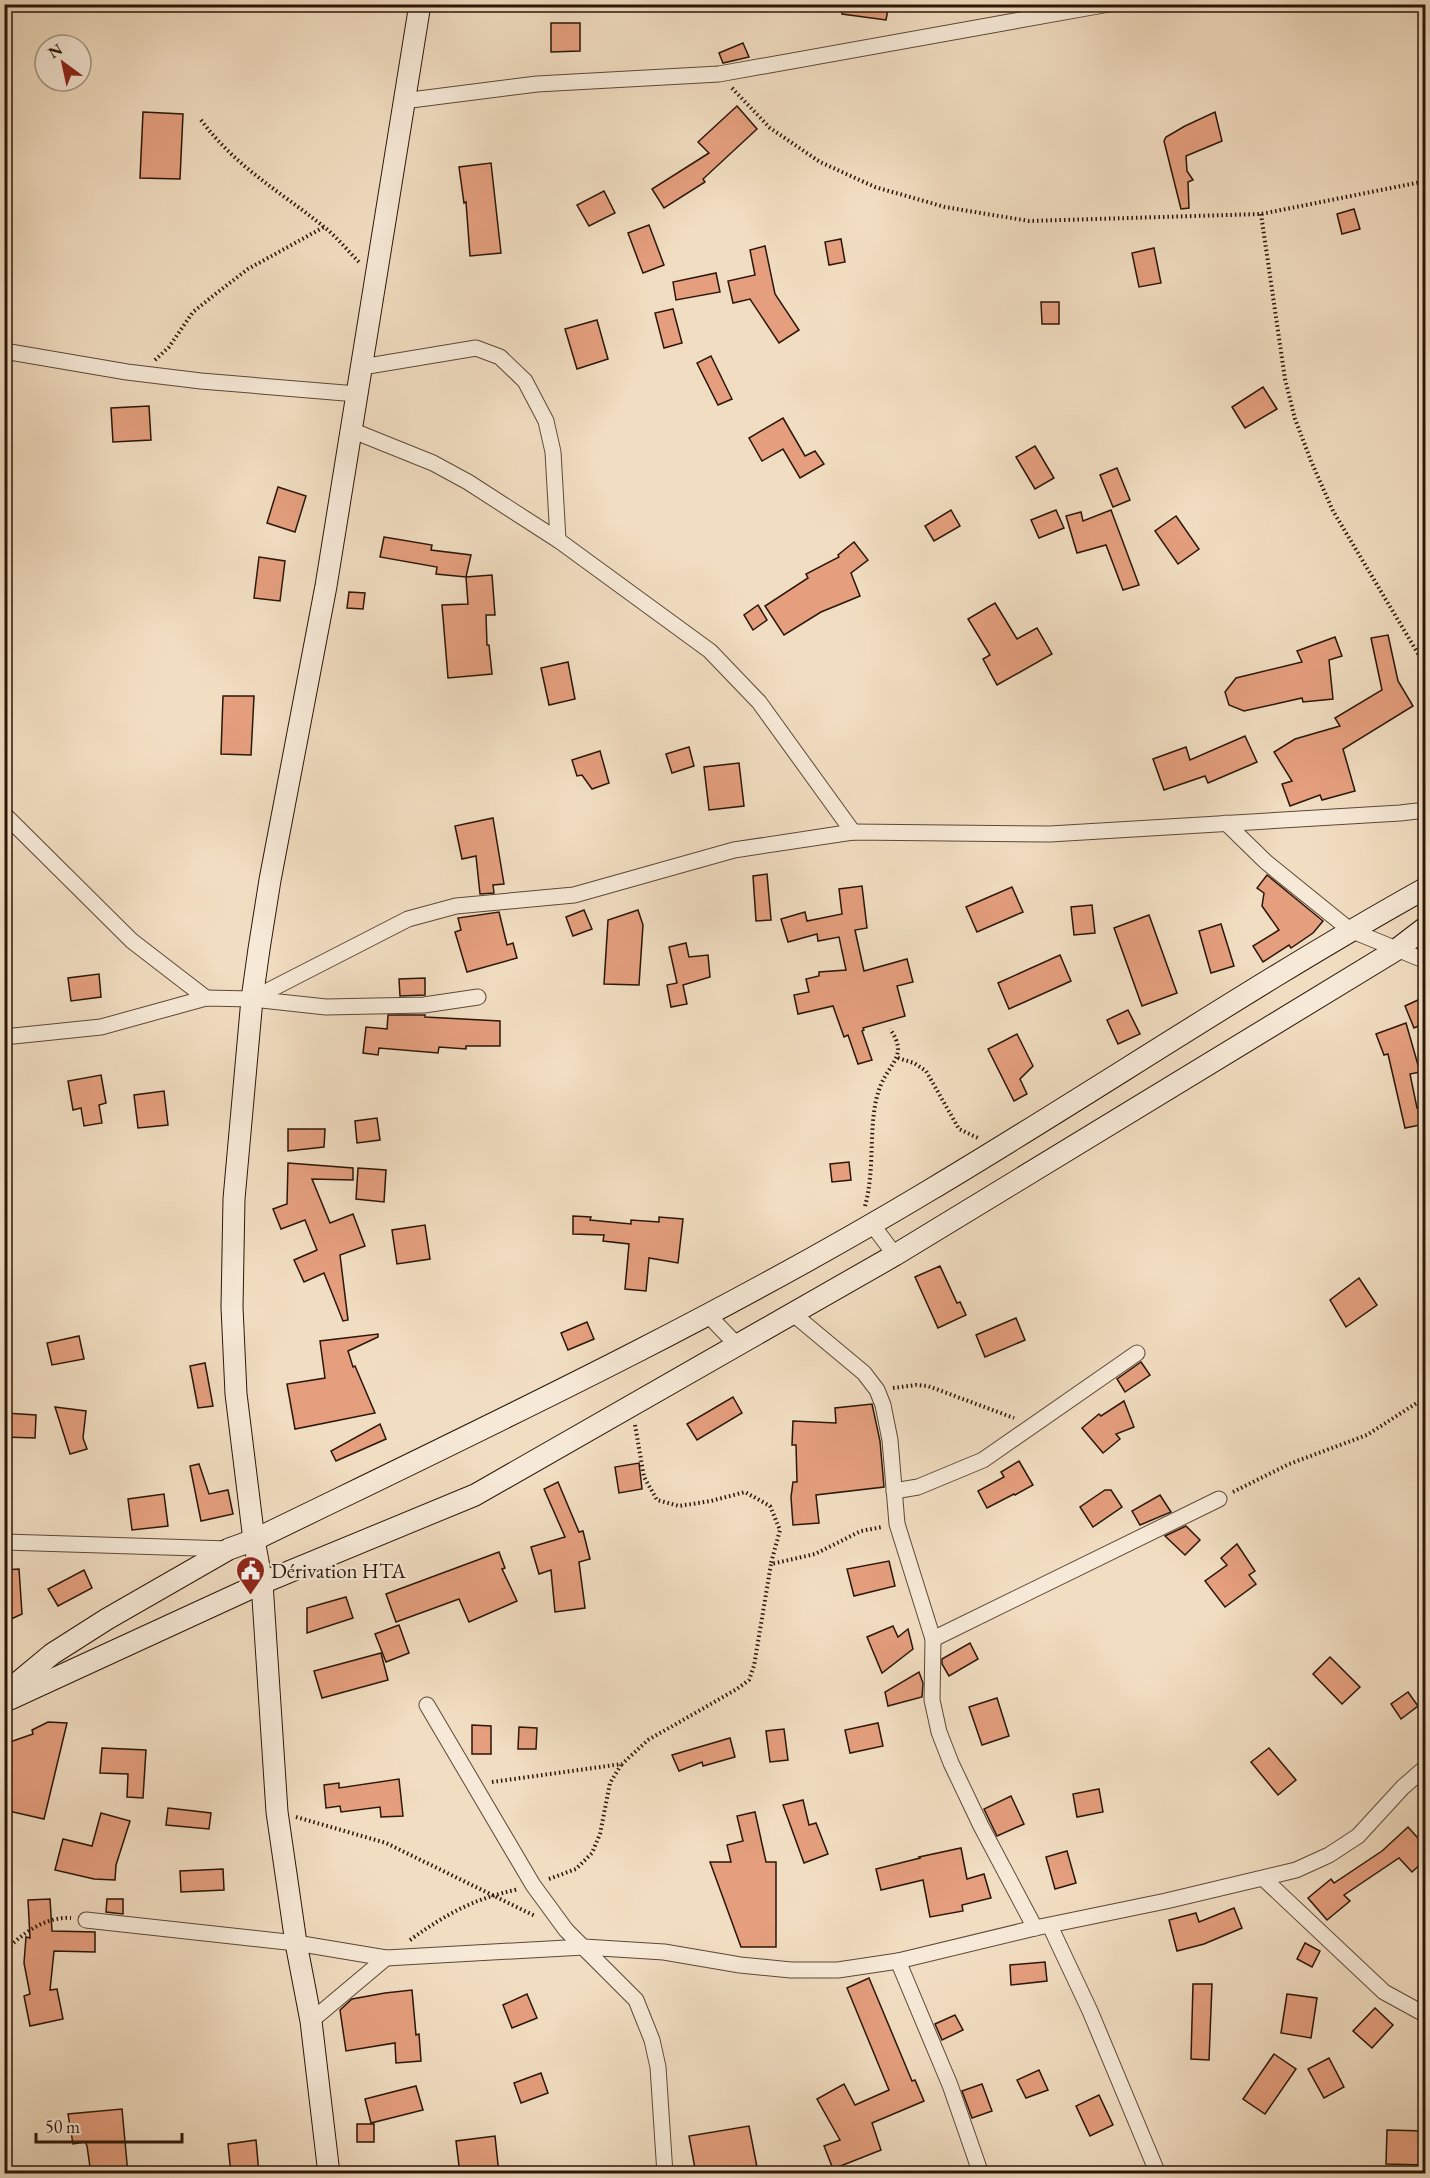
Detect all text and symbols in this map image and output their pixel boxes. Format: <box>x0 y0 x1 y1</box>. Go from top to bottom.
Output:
north arrow <box>33 33 93 93</box>
text: N <box>44 38 66 63</box>
public building icon: Dérivation HTA <box>234 1554 266 1596</box>
place label: Dérivation HTA <box>271 1557 406 1584</box>
scale bar <box>36 2106 182 2144</box>
text: 50 m <box>45 2115 80 2138</box>

